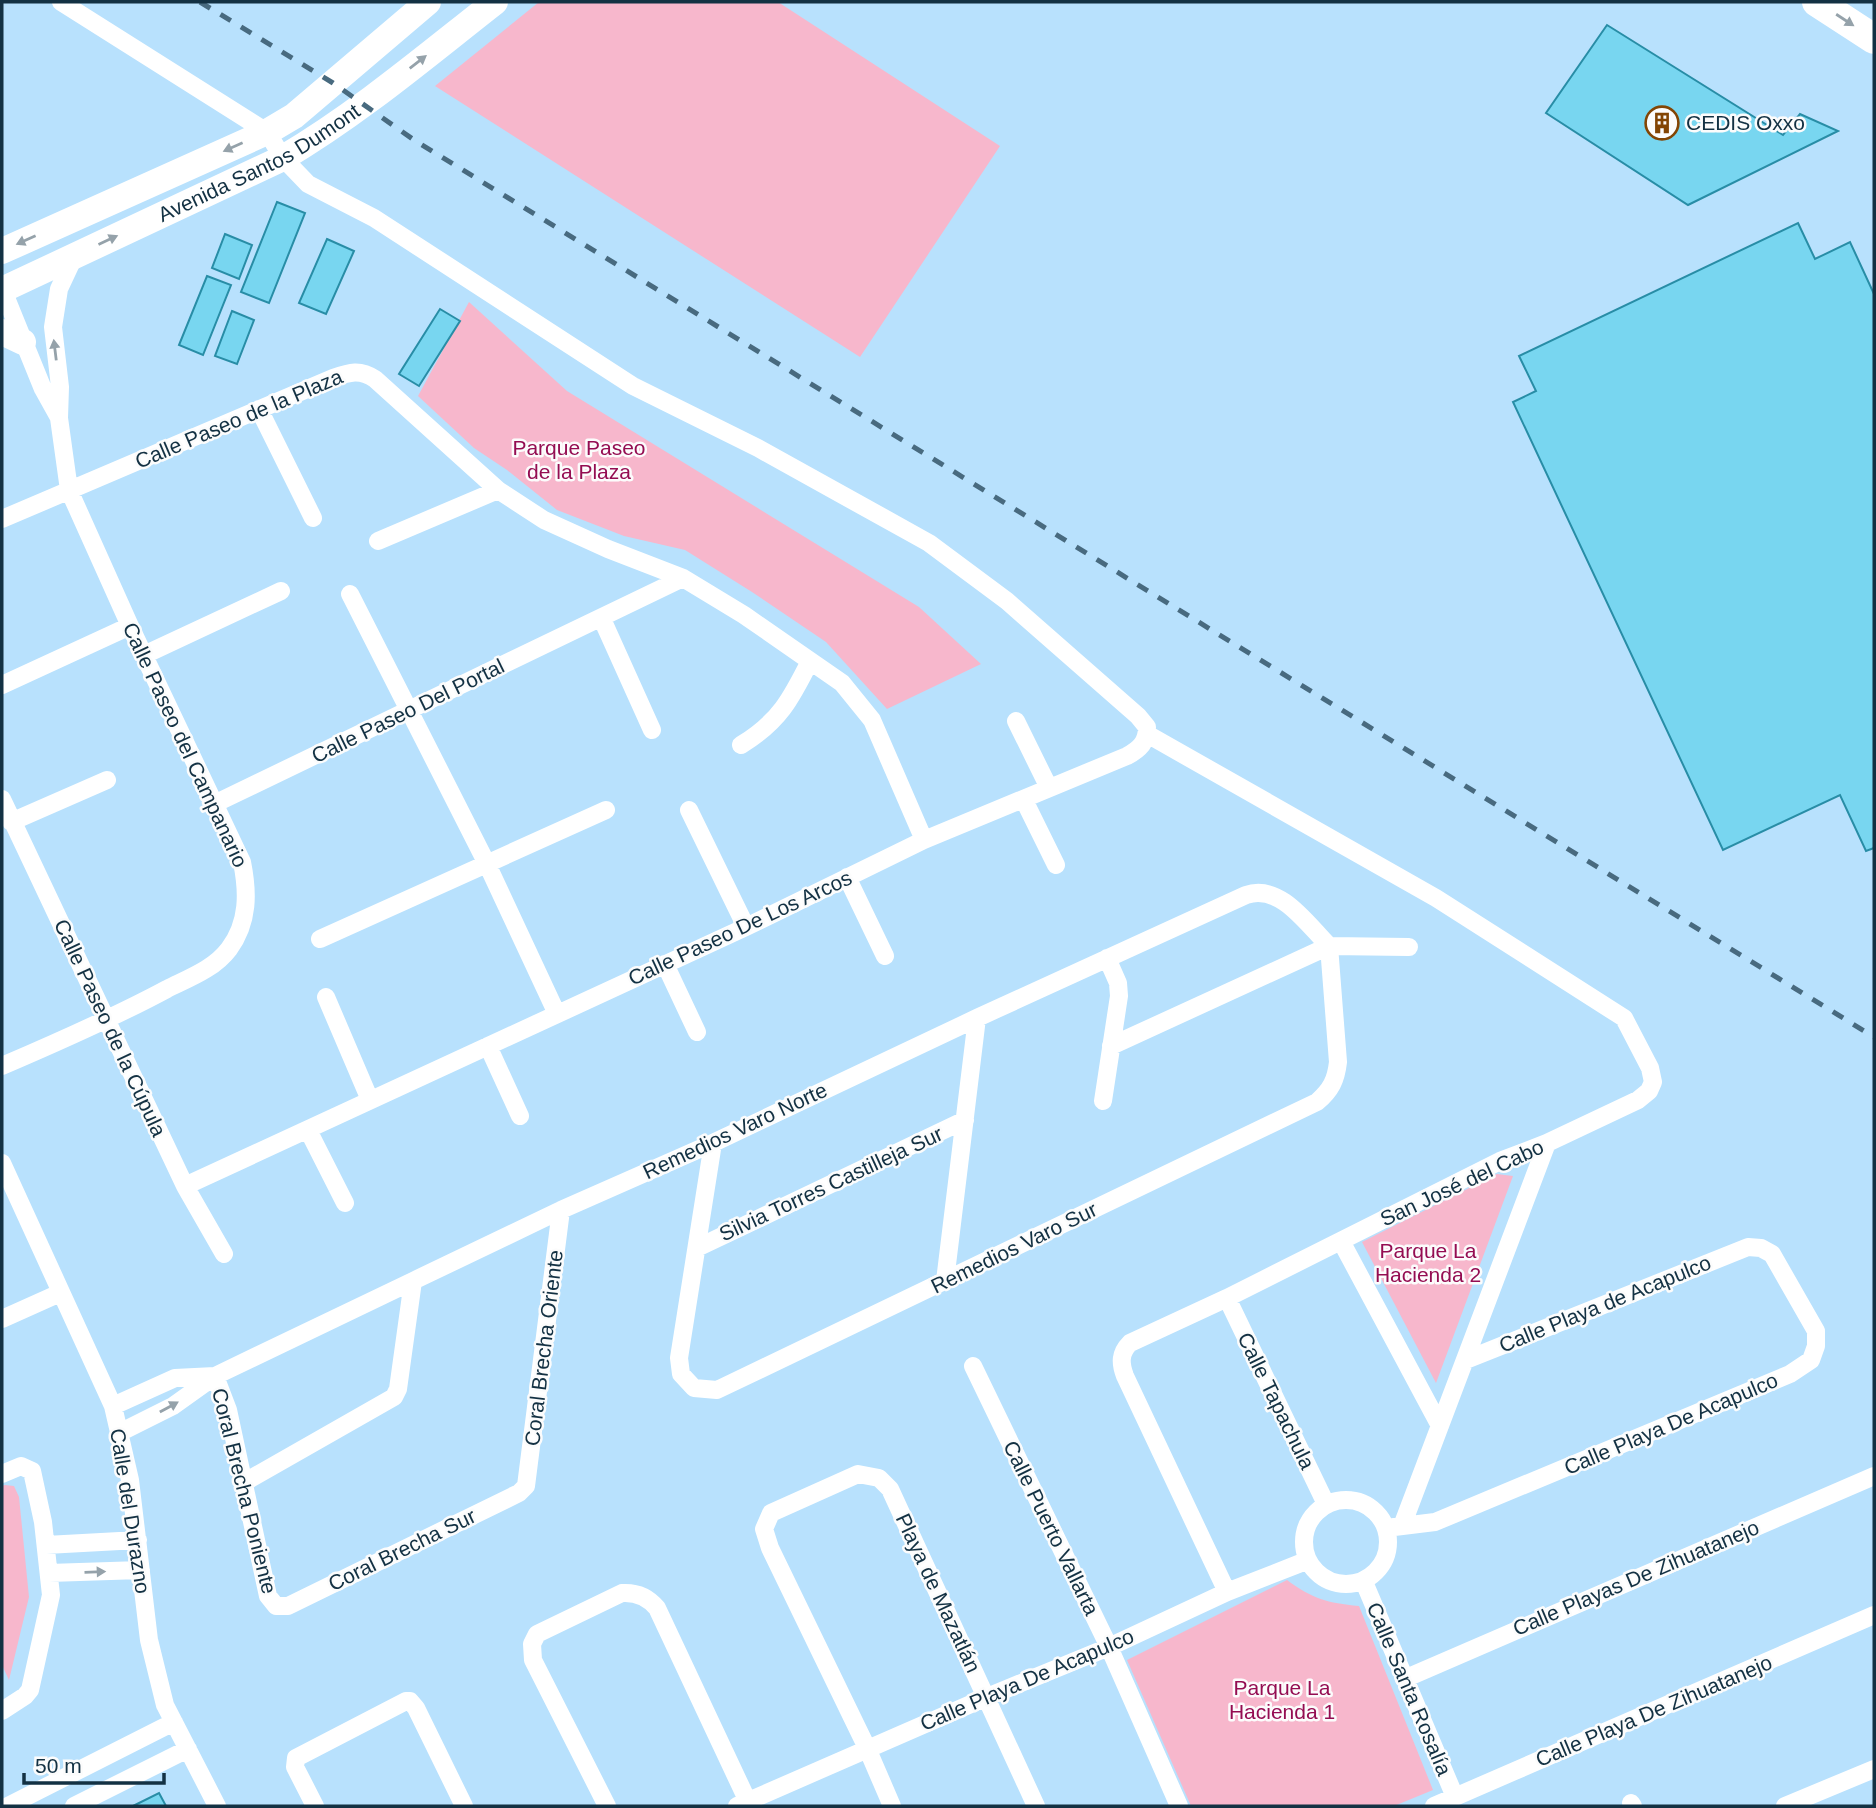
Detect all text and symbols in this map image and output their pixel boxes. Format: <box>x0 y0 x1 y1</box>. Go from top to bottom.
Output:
one-way arrow <box>1836 14 1855 27</box>
one-way arrow <box>409 56 427 70</box>
street label: Avenida Santos Dumont <box>154 99 364 226</box>
building icon: CEDIS Oxxo <box>1643 104 1681 142</box>
place label: CEDIS Oxxo <box>1686 111 1805 134</box>
one-way arrow <box>223 141 243 153</box>
one-way arrow <box>16 234 36 246</box>
one-way arrow <box>98 235 118 246</box>
one-way arrow <box>50 339 61 361</box>
street label: Calle Paseo de la Plaza <box>132 364 346 473</box>
park label: Parque Paseo de la Plaza <box>512 436 646 483</box>
street label: Calle Paseo del Campanario <box>119 619 252 871</box>
street label: Calle Paseo Del Portal <box>308 654 508 767</box>
street label: Calle Paseo De Los Arcos <box>624 866 855 990</box>
street label: Calle Paseo de la Cúpula <box>50 916 171 1140</box>
street label: Remedios Varo Norte <box>639 1078 830 1183</box>
street label: Silvia Torres Castilleja Sur <box>716 1122 946 1245</box>
street label: San José del Cabo <box>1377 1135 1547 1230</box>
street label: Remedios Varo Sur <box>927 1197 1100 1298</box>
park label: Parque La Hacienda 2 <box>1375 1239 1481 1286</box>
street label: Coral Brecha Oriente <box>520 1249 567 1447</box>
street label: Calle Playa de Acapulco <box>1496 1250 1714 1357</box>
street label: Calle Tapachula <box>1233 1329 1320 1473</box>
street label: Calle Playa De Acapulco <box>1560 1368 1781 1479</box>
street label: Coral Brecha Poniente <box>208 1386 281 1596</box>
one-way arrow <box>159 1401 179 1413</box>
street label: Calle del Durazno <box>106 1427 155 1595</box>
street label: Calle Puerto Vallarta <box>999 1437 1104 1619</box>
street label: Coral Brecha Sur <box>324 1504 479 1595</box>
street label: Playa de Mazatlán <box>892 1510 985 1676</box>
street label: Calle Playas De Zihuatanejo <box>1509 1515 1762 1640</box>
one-way arrow <box>85 1566 107 1577</box>
street label: Calle Santa Rosalía <box>1363 1599 1456 1779</box>
street label: Calle Playa De Acapulco <box>916 1624 1137 1735</box>
street label: Calle Playa De Zihuatanejo <box>1532 1650 1775 1771</box>
park label: Parque La Hacienda 1 <box>1229 1676 1335 1723</box>
scale bar <box>24 1742 164 1786</box>
text: 50 m <box>35 1754 82 1777</box>

